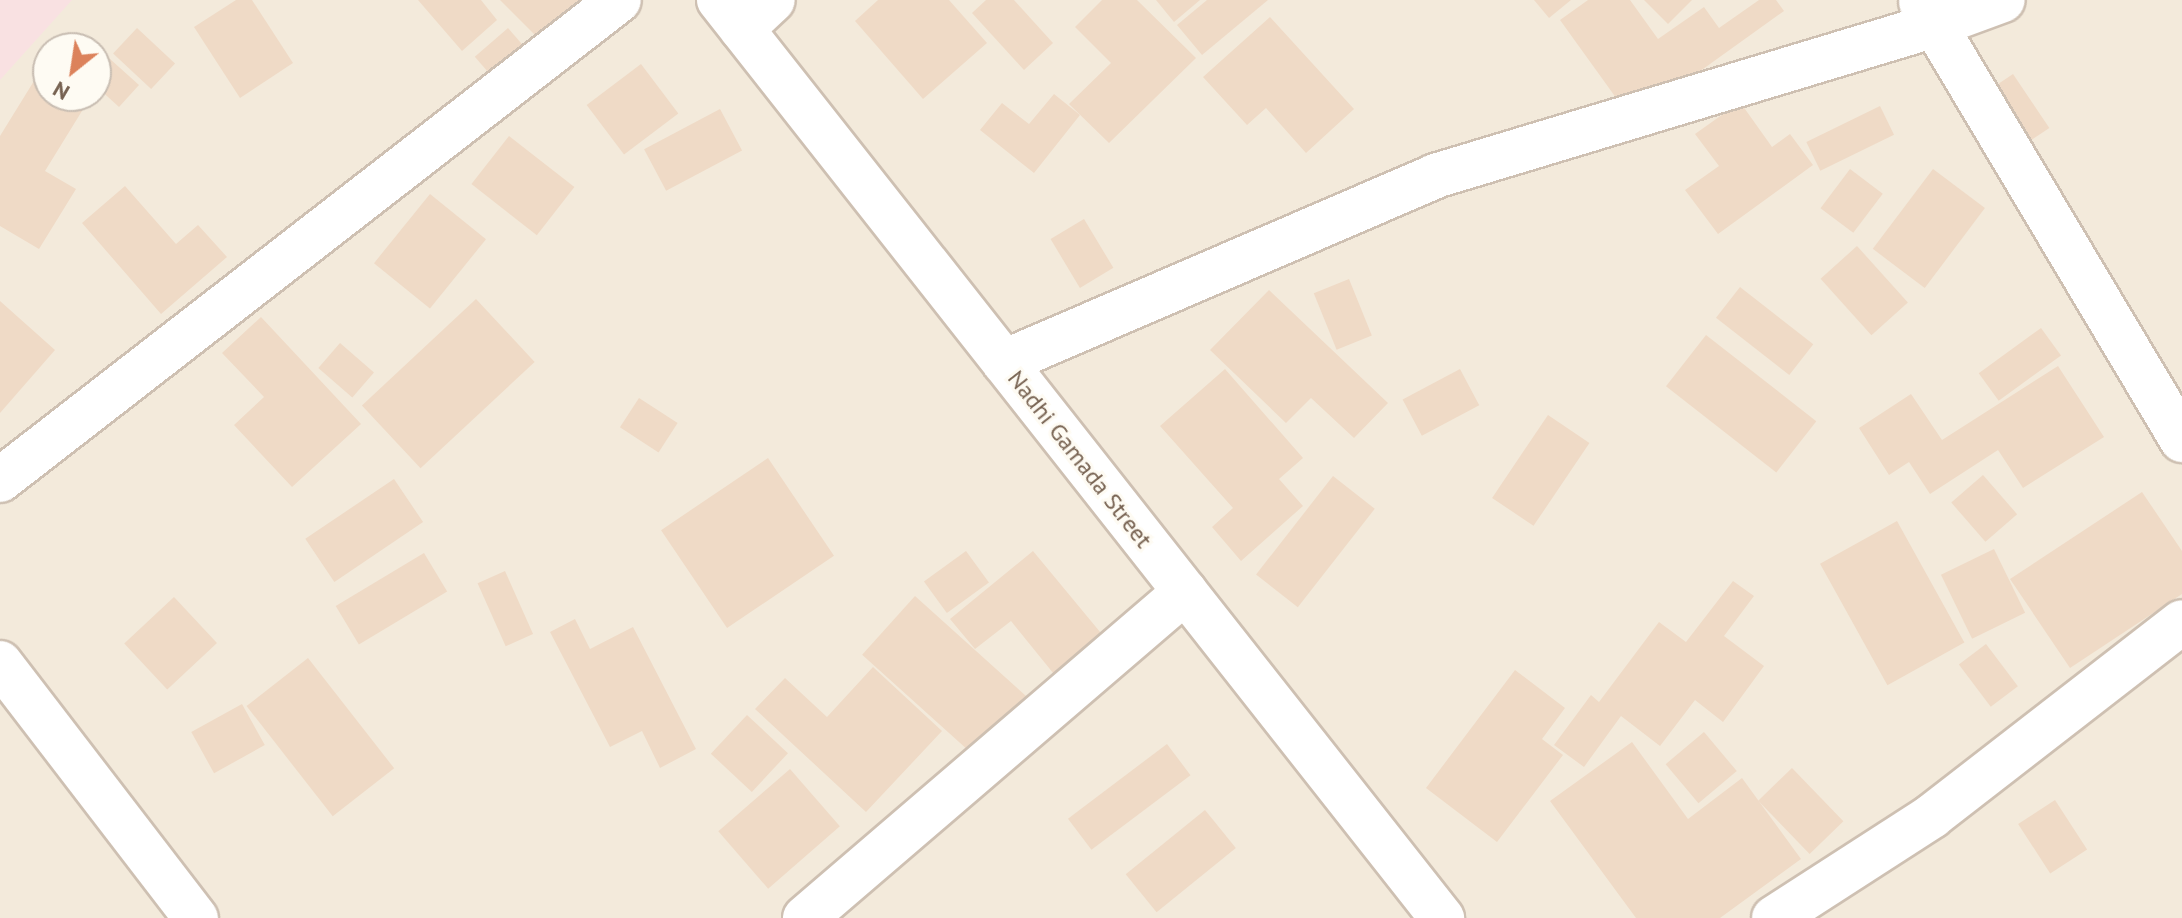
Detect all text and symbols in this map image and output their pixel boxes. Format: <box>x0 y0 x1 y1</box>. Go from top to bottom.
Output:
north arrow <box>32 32 112 112</box>
text: N <box>48 75 74 107</box>
street label: Nadhi Gamada Street <box>1002 364 1158 554</box>

